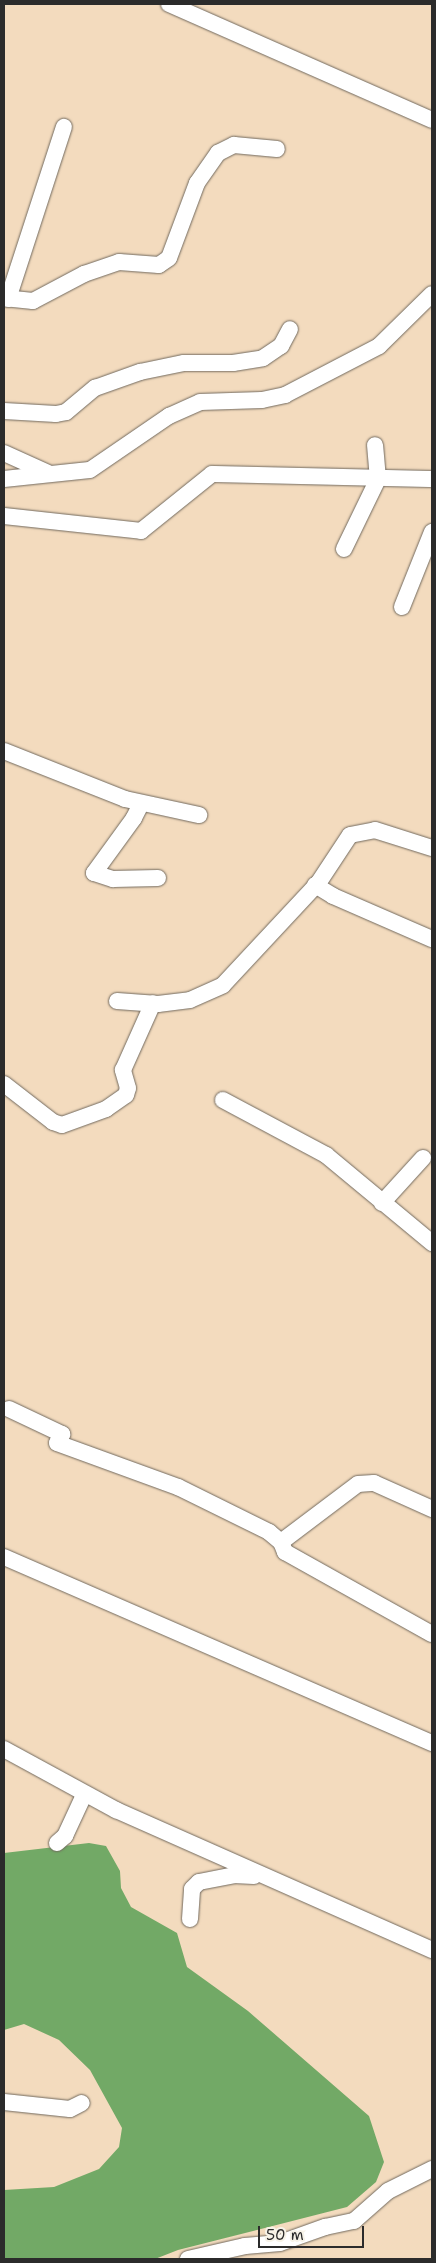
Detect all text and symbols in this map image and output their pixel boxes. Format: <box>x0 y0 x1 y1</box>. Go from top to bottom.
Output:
scale bar <box>261 2216 367 2248</box>
text: 50 m <box>266 2225 304 2245</box>

